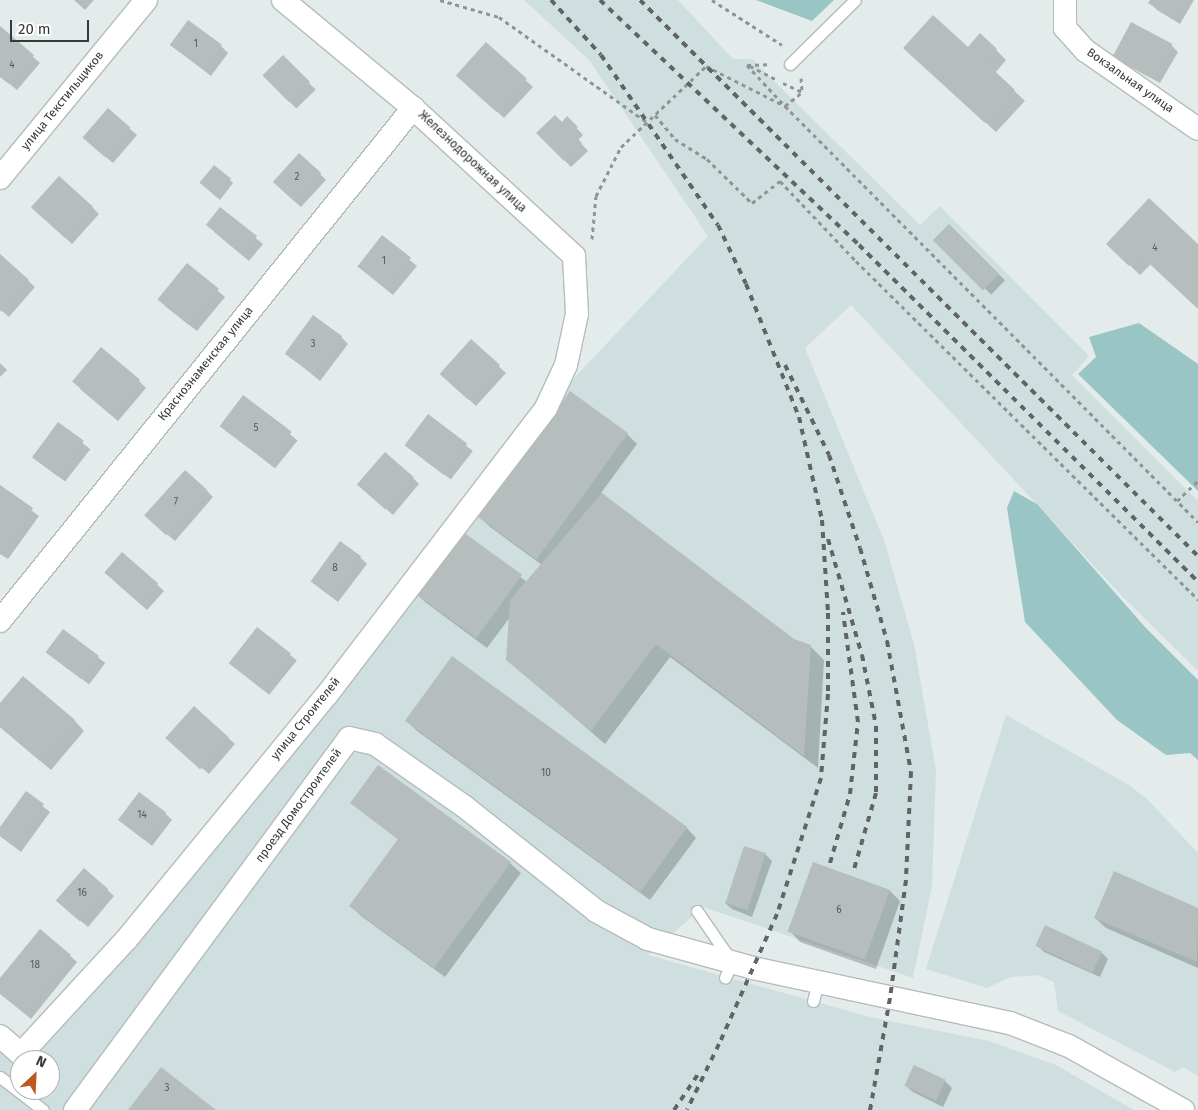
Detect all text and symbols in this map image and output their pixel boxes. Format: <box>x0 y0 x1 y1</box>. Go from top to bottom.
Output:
scale bar <box>12 10 91 42</box>
text: 20 m <box>18 20 51 38</box>
house number: 1 <box>194 39 198 51</box>
street label: Вокзальная улица <box>1084 46 1176 116</box>
street label: улица Текстильщиков <box>19 49 107 153</box>
house number: 4 <box>9 60 15 72</box>
street label: Железнодорожная улица <box>415 108 529 216</box>
house number: 2 <box>295 172 299 184</box>
house number: 4 <box>1152 243 1158 255</box>
house number: 1 <box>382 256 386 268</box>
street label: Краснознаменская улица <box>155 304 257 424</box>
house number: 3 <box>311 339 315 351</box>
house number: 5 <box>253 423 259 435</box>
house number: 7 <box>174 497 178 509</box>
house number: 8 <box>332 563 338 575</box>
street label: улица Строителей <box>268 675 344 763</box>
street label: проезд Домостроителей <box>253 746 345 866</box>
house number: 10 <box>541 768 551 780</box>
house number: 14 <box>137 810 147 822</box>
house number: 16 <box>77 888 87 900</box>
house number: 6 <box>836 905 842 917</box>
house number: 18 <box>30 960 40 972</box>
north arrow <box>10 1050 60 1100</box>
text: N <box>33 1052 49 1072</box>
house number: 3 <box>165 1083 169 1095</box>

